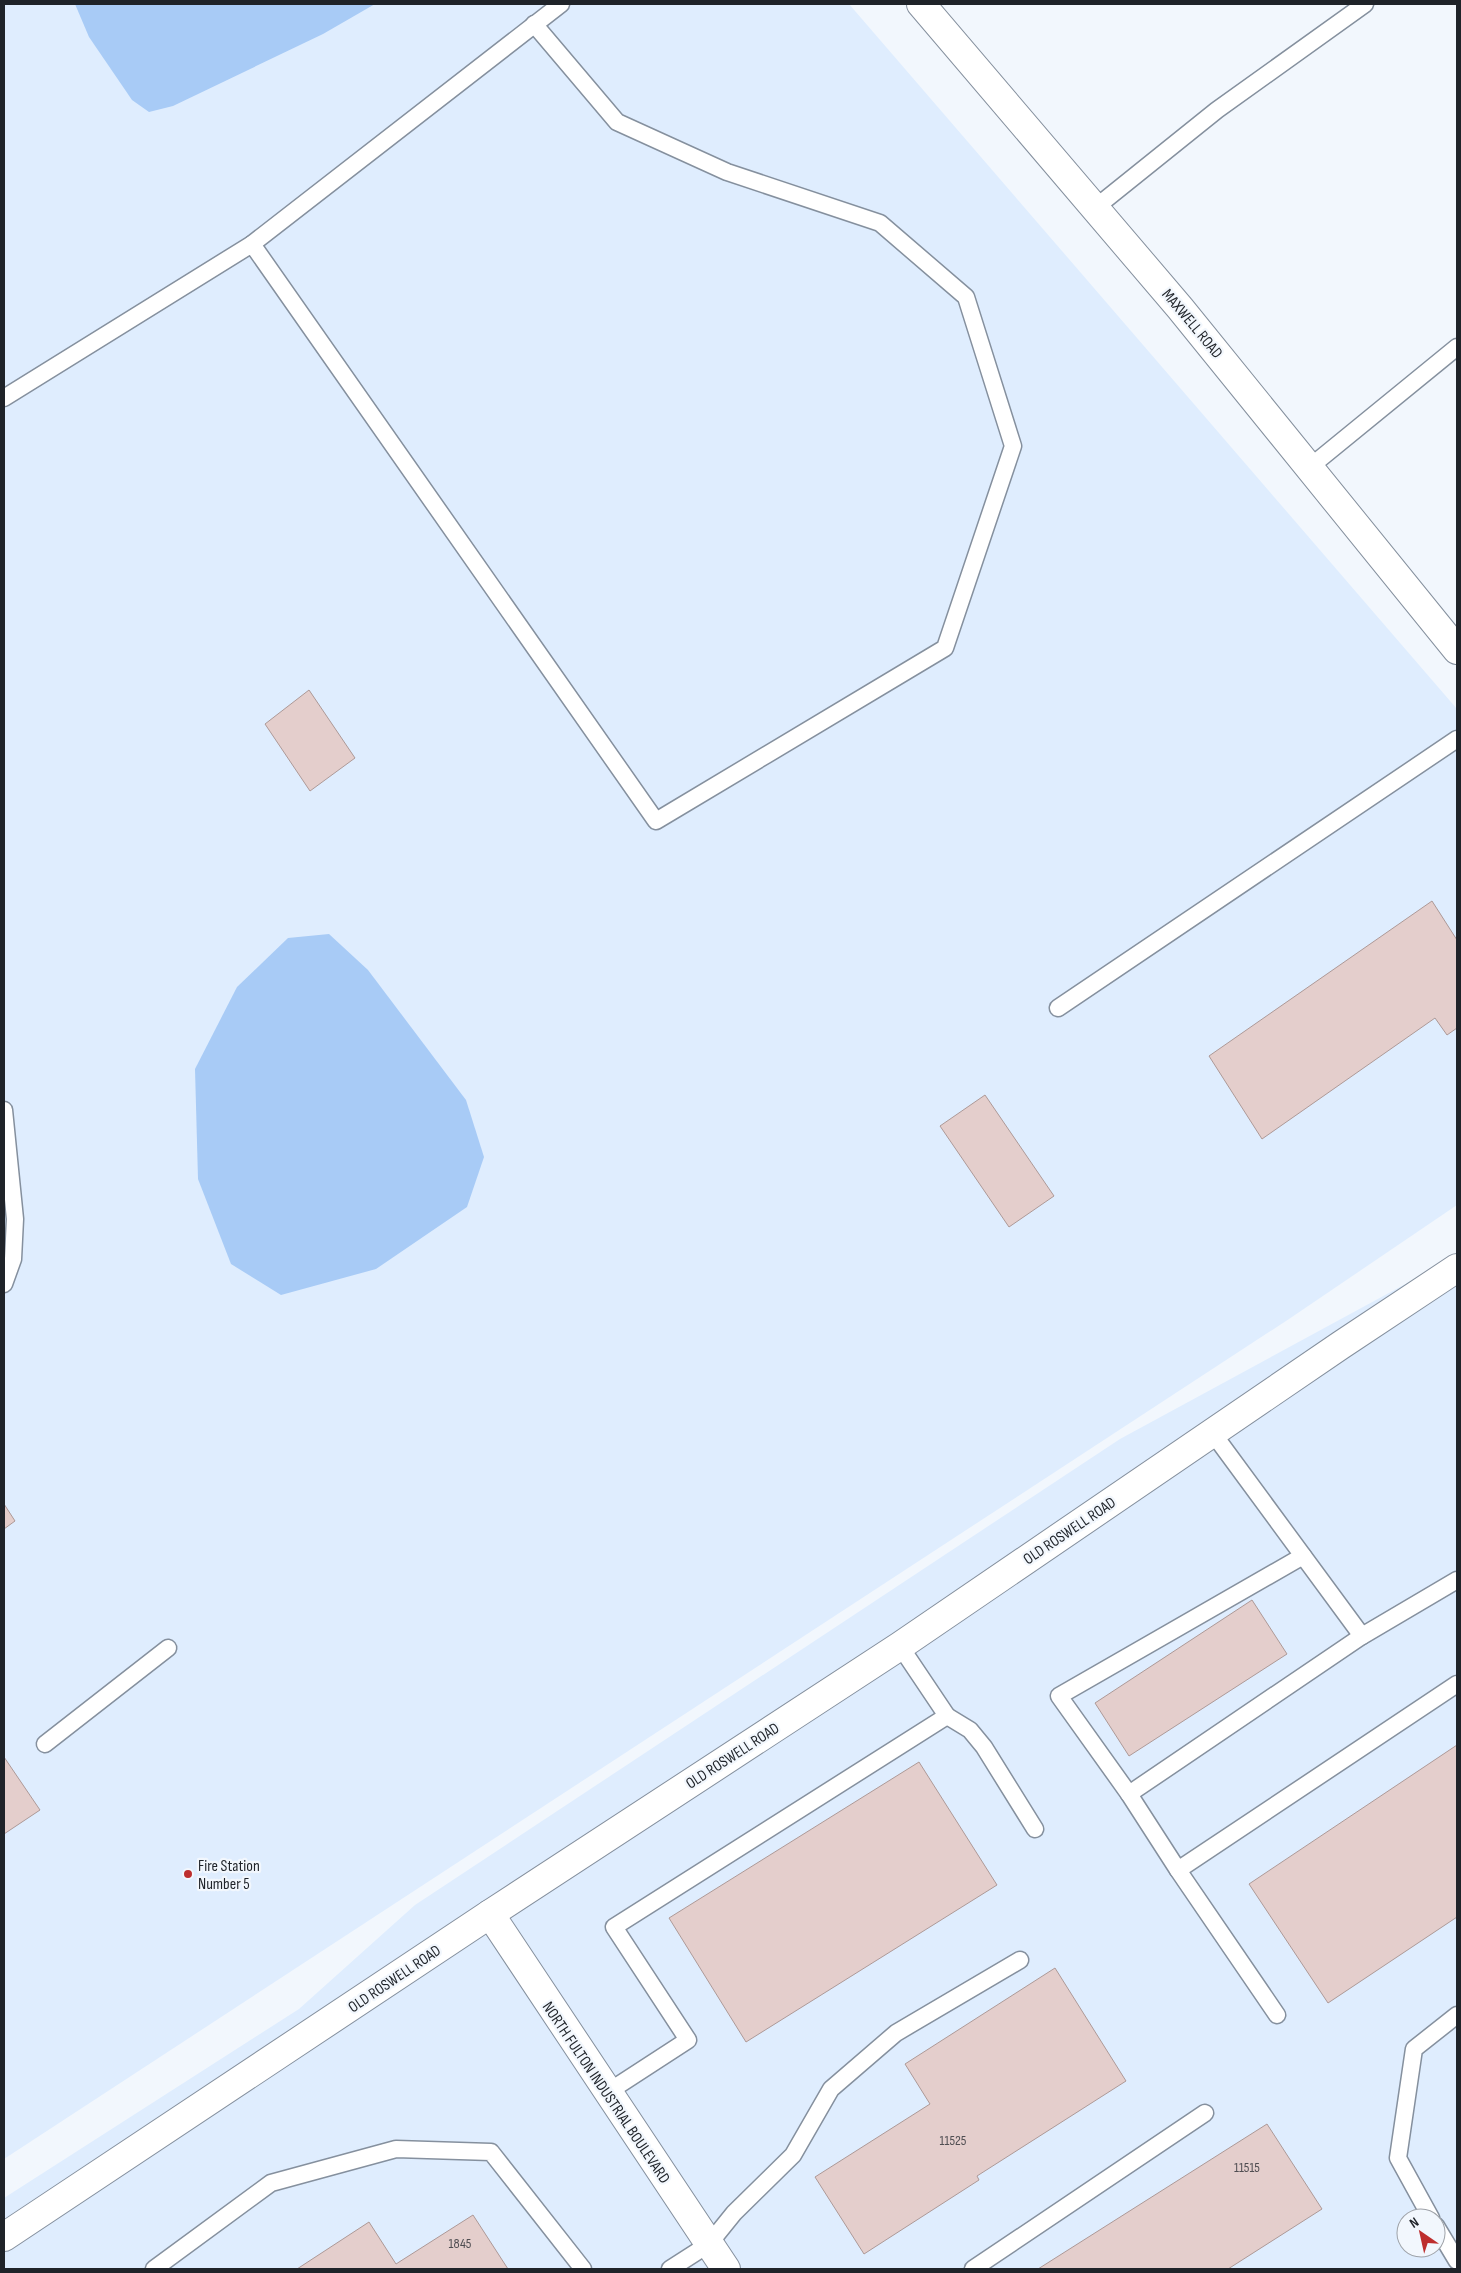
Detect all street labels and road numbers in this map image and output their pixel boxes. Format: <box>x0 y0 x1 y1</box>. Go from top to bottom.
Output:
street label: MAXWELL ROAD <box>1157 286 1226 363</box>
street label: OLD ROSWELL ROAD <box>1020 1493 1120 1569</box>
street label: OLD ROSWELL ROAD <box>683 1719 783 1793</box>
street label: OLD ROSWELL ROAD <box>345 1941 445 2017</box>
street label: NORTH FULTON INDUSTRIAL BOULEVARD <box>538 1998 674 2187</box>

